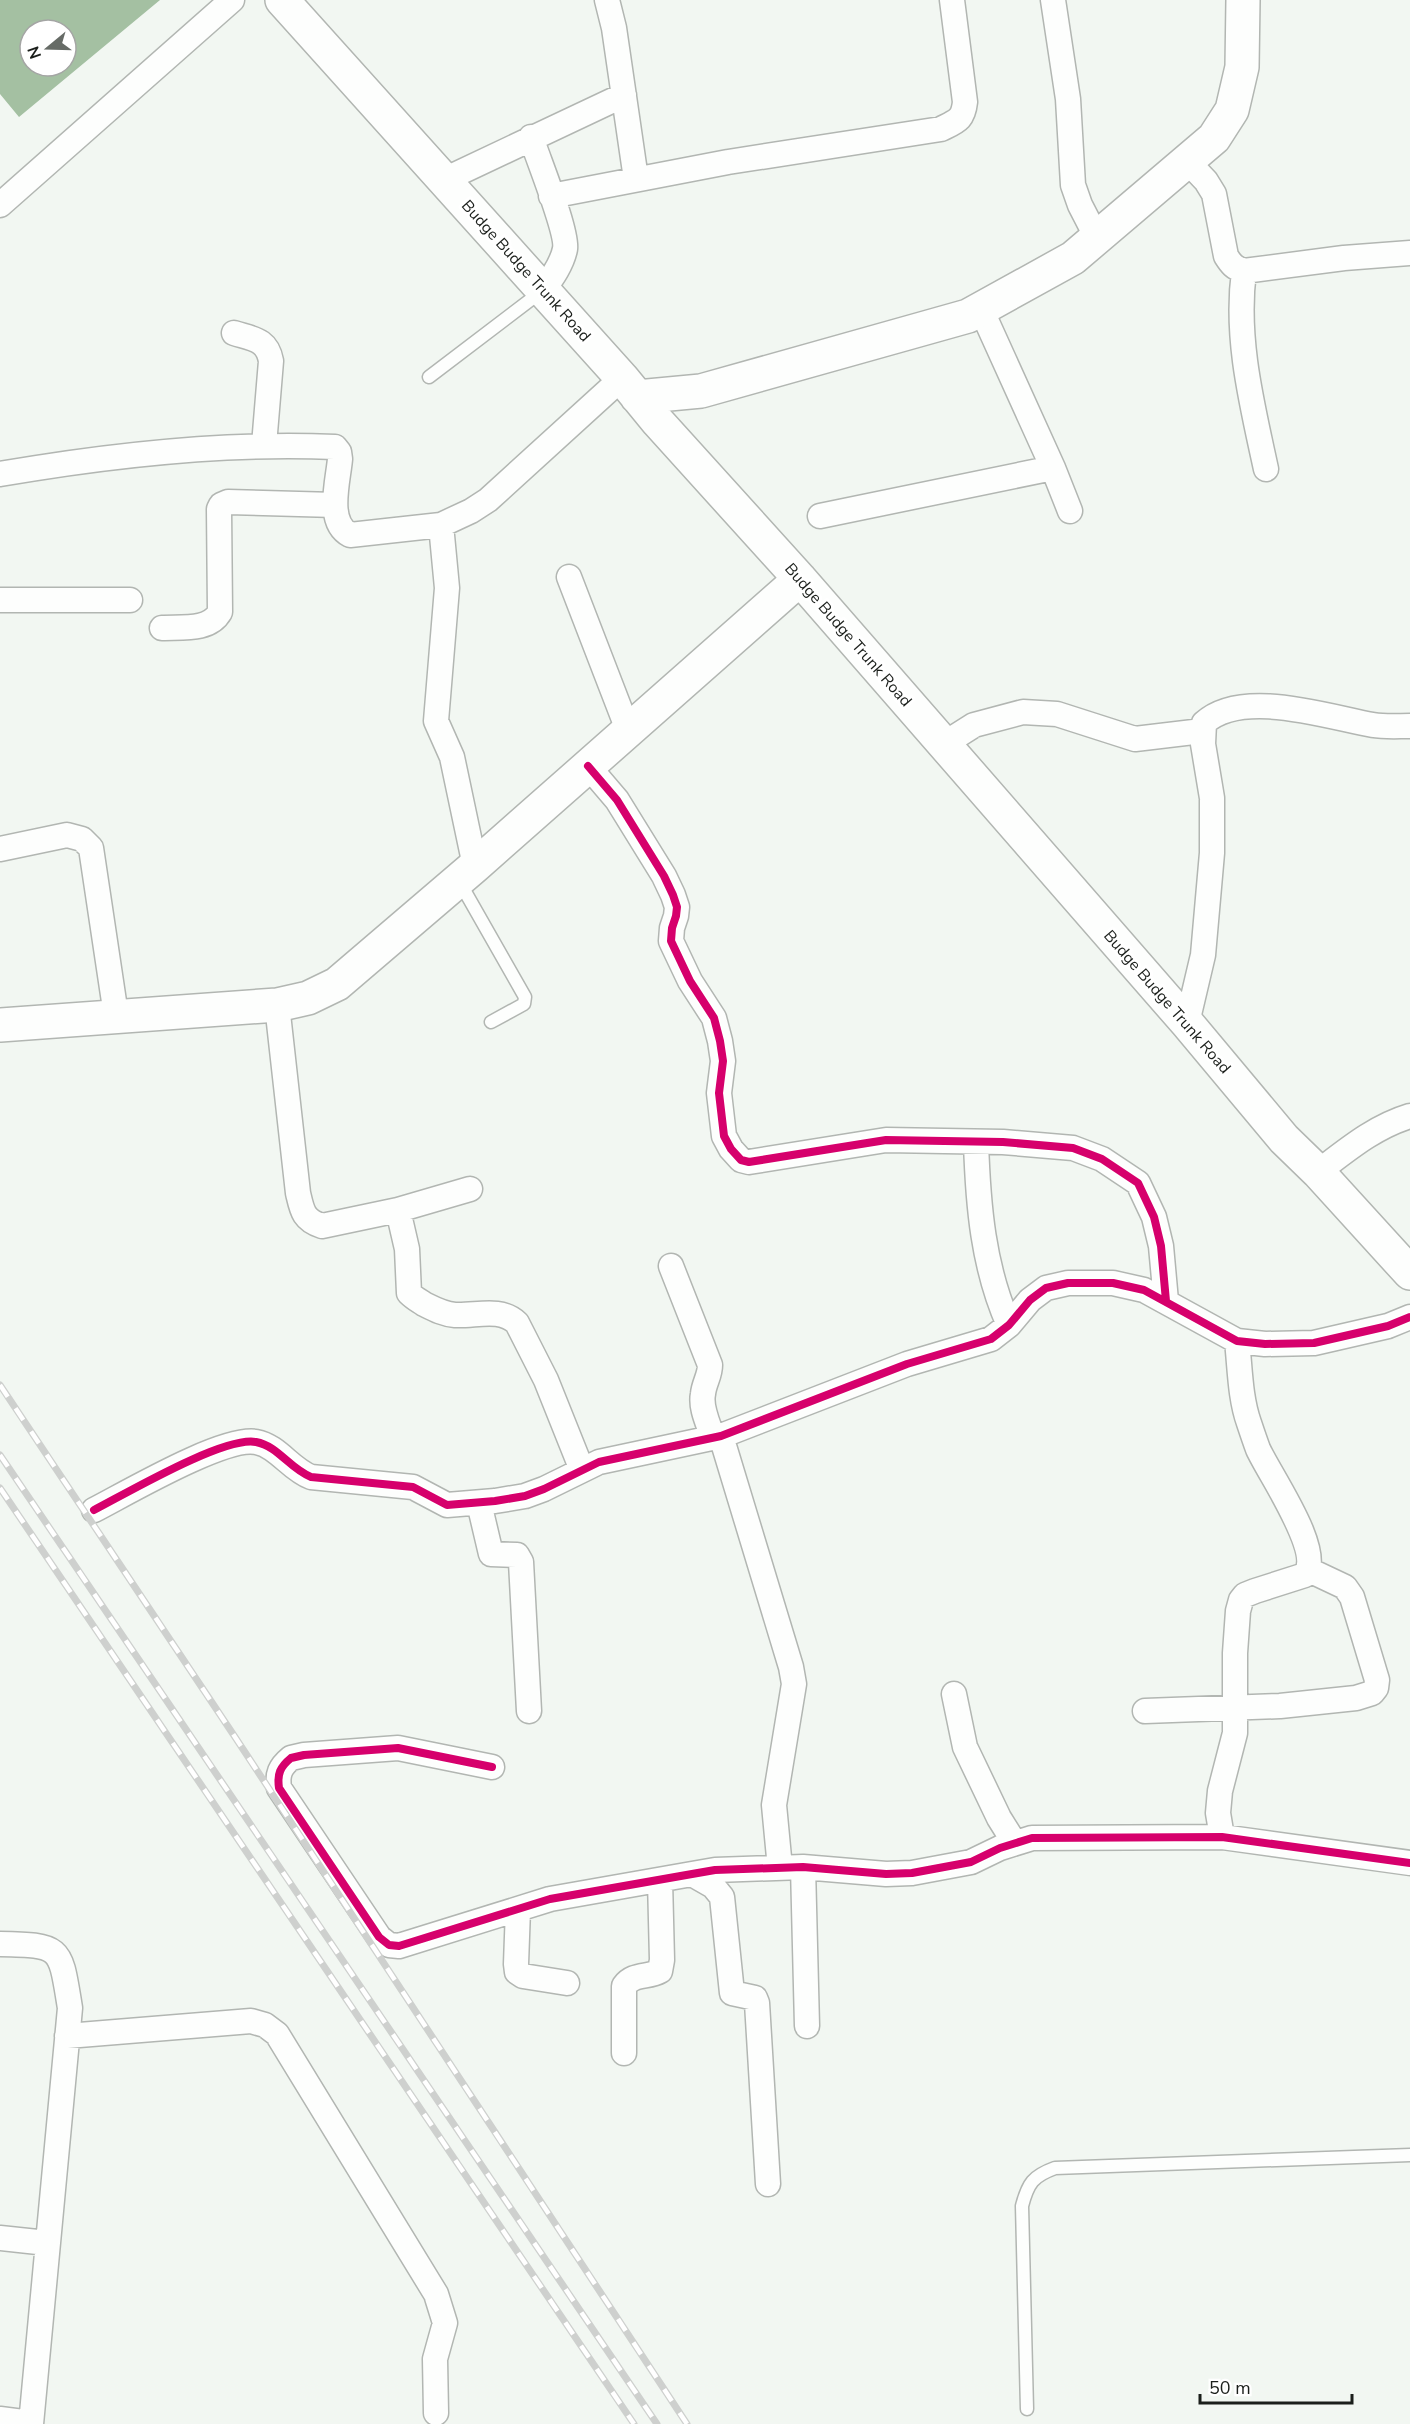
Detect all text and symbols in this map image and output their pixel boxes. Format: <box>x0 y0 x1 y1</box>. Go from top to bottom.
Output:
north arrow <box>18 18 78 78</box>
text: N <box>22 43 47 62</box>
street label: Budge Budge Trunk Road <box>456 195 596 347</box>
street label: Budge Budge Trunk Road <box>779 558 917 712</box>
street label: Budge Budge Trunk Road <box>1098 925 1236 1079</box>
scale bar <box>1200 2367 1352 2405</box>
text: 50 m <box>1209 2376 1251 2400</box>

